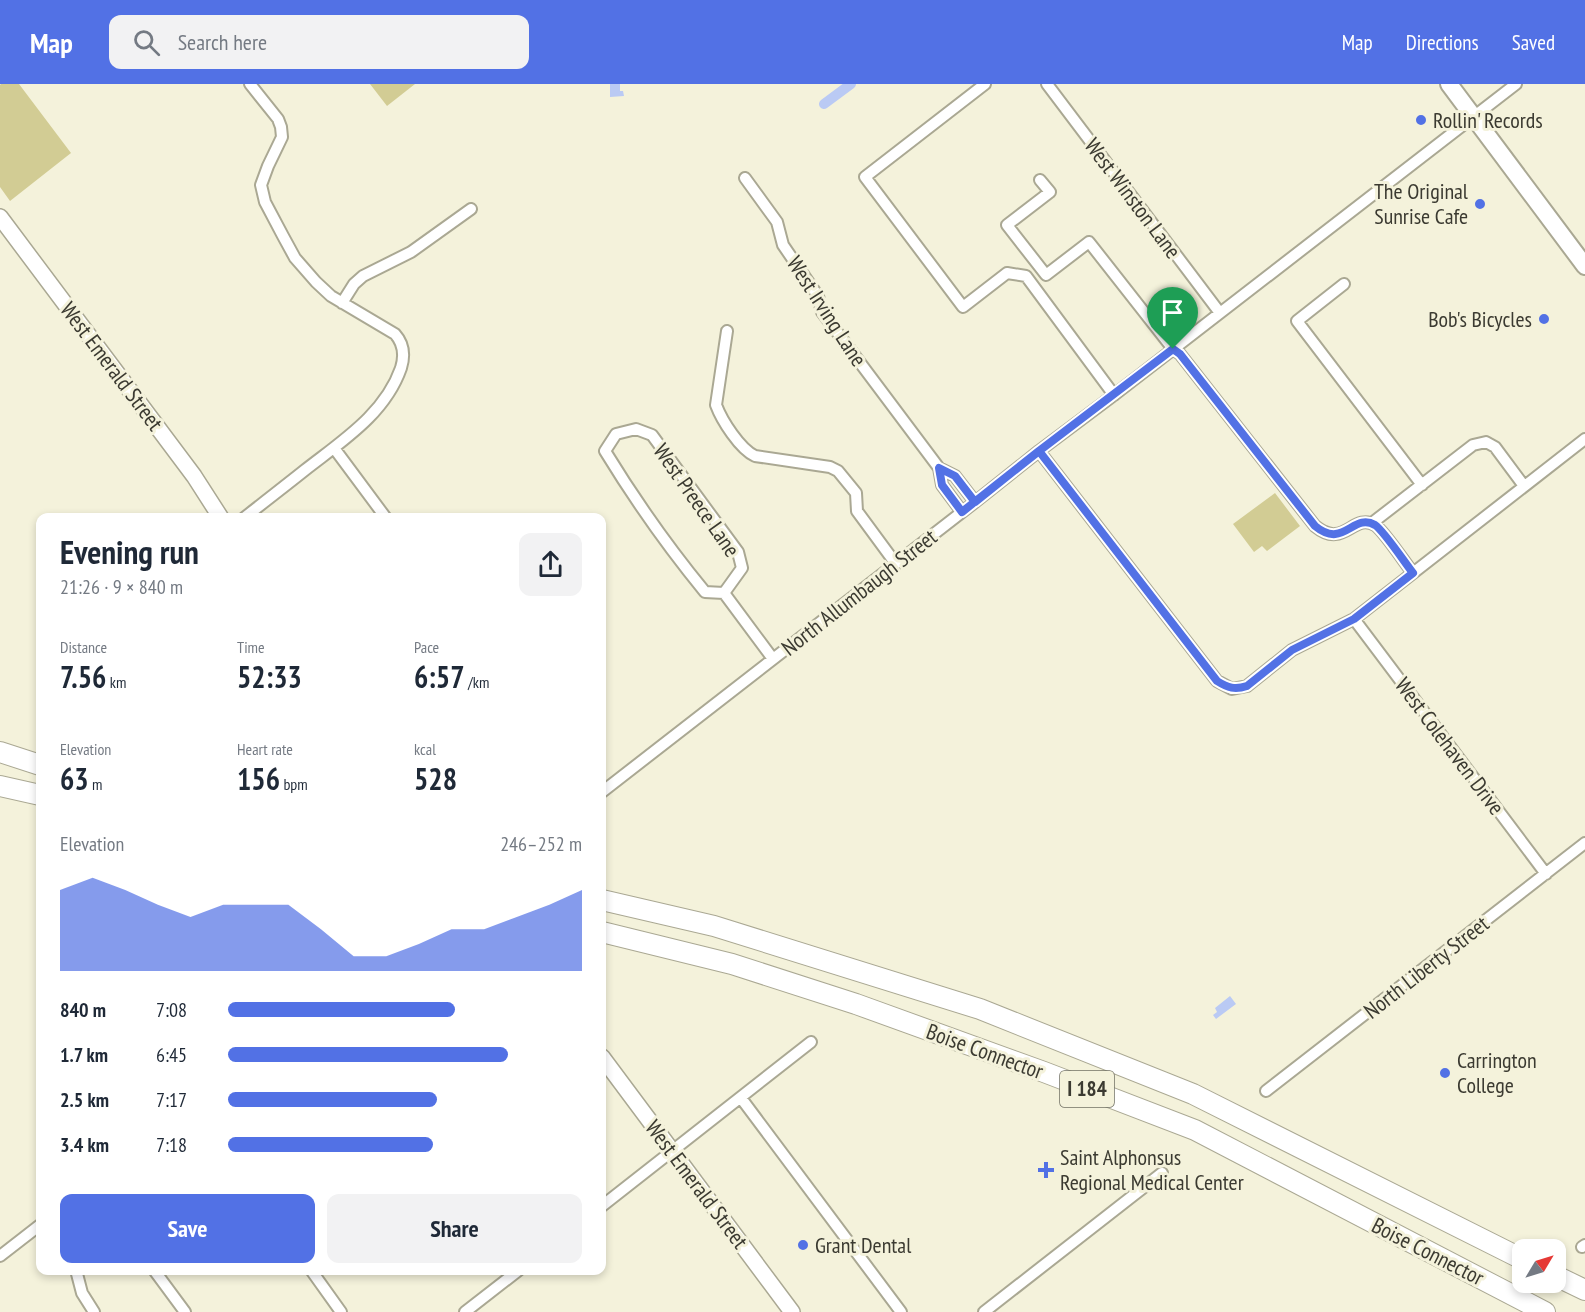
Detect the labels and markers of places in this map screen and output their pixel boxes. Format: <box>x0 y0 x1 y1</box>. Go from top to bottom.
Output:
place label: Rollin' Records <box>1433 106 1543 134</box>
marker: Rollin' Records <box>1414 113 1428 127</box>
place label: The Original Sunrise Cafe <box>1374 177 1469 230</box>
marker: The Original Sunrise Cafe <box>1473 197 1487 211</box>
pin <box>1147 287 1198 349</box>
place label: Bob's Bicycles <box>1428 305 1532 333</box>
marker: Bob's Bicycles <box>1537 312 1551 326</box>
place label: Carrington College <box>1457 1046 1537 1099</box>
marker: Carrington College <box>1438 1066 1452 1080</box>
place label: Saint Alphonsus Regional Medical Center <box>1060 1143 1244 1196</box>
marker: Saint Alphonsus Regional Medical Center <box>1037 1161 1055 1179</box>
place label: Grant Dental <box>815 1231 912 1259</box>
marker: Grant Dental <box>796 1238 810 1252</box>

